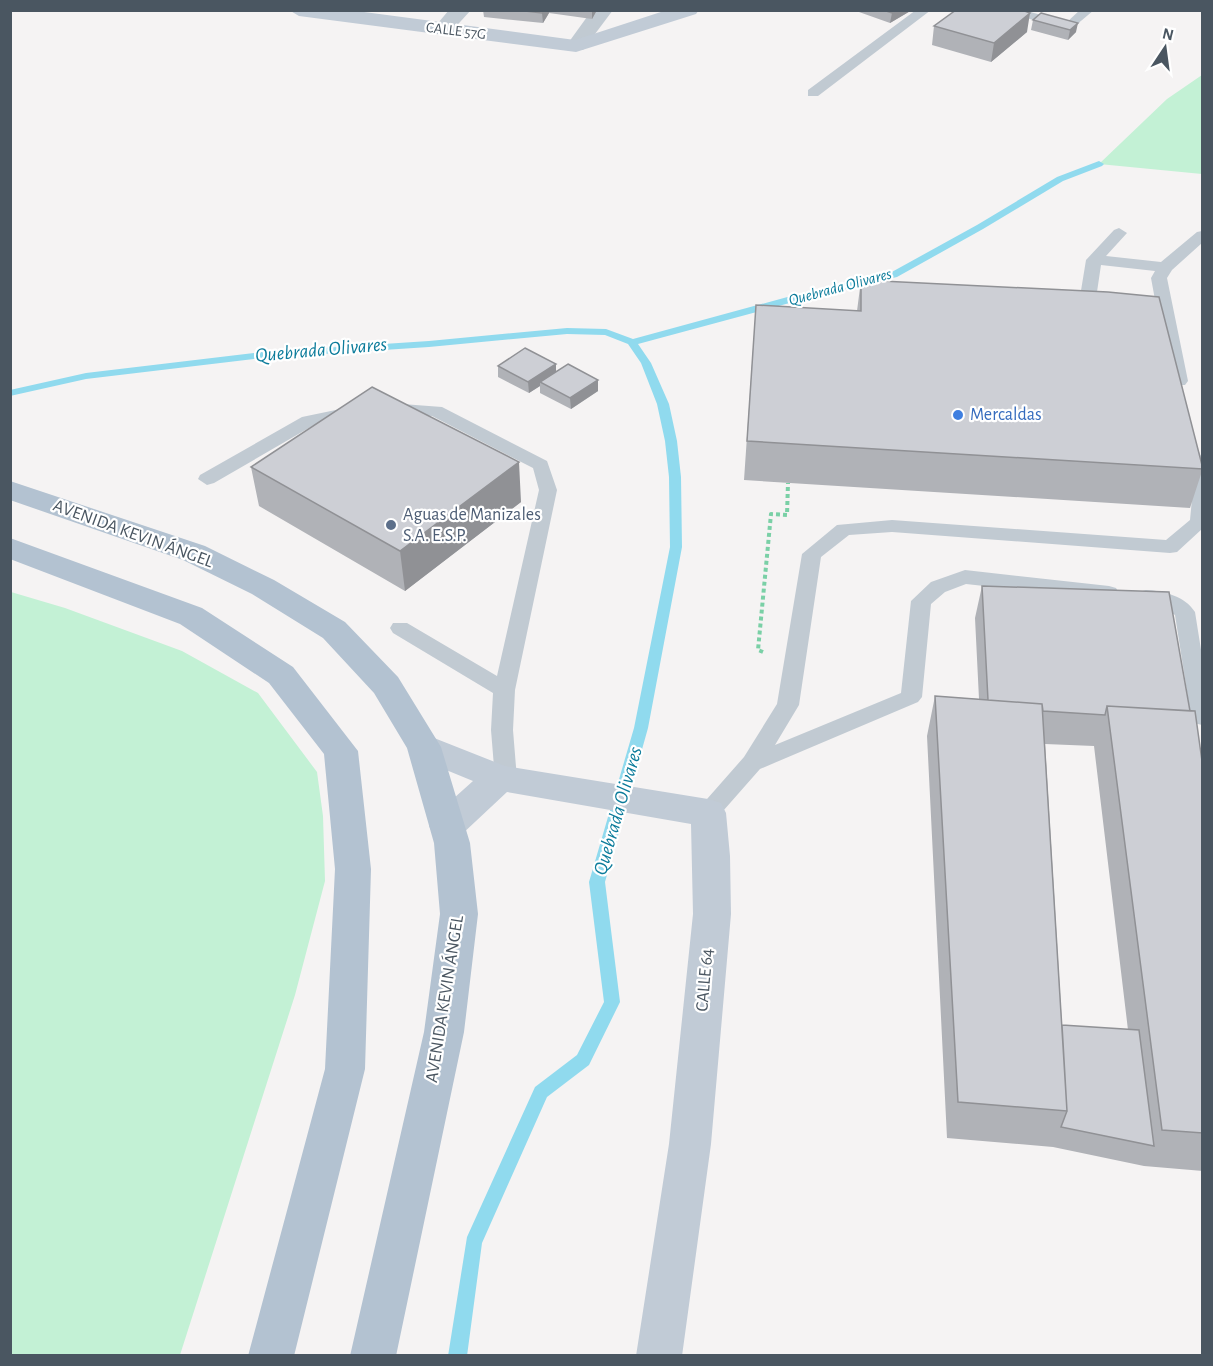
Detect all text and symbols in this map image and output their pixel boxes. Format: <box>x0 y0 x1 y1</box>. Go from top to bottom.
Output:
north arrow <box>1135 18 1195 78</box>
street label: CALLE 57G <box>425 20 487 42</box>
text: N <box>1161 25 1175 43</box>
water label: Quebrada Olivares <box>787 266 893 309</box>
water label: Quebrada Olivares <box>254 334 388 366</box>
place label: Mercaldas <box>970 406 1042 424</box>
marker: Mercaldas <box>951 408 965 422</box>
street label: AVENIDA KEVIN ÁNGEL <box>51 494 217 572</box>
place label: Aguas de Manizales S.A. E.S.P. <box>403 506 541 545</box>
marker: Aguas de Manizales S.A. E.S.P. <box>384 518 398 532</box>
water label: Quebrada Olivares <box>590 744 646 877</box>
street label: AVENIDA KEVIN ÁNGEL <box>420 913 467 1084</box>
street label: CALLE 64 <box>693 947 717 1012</box>

